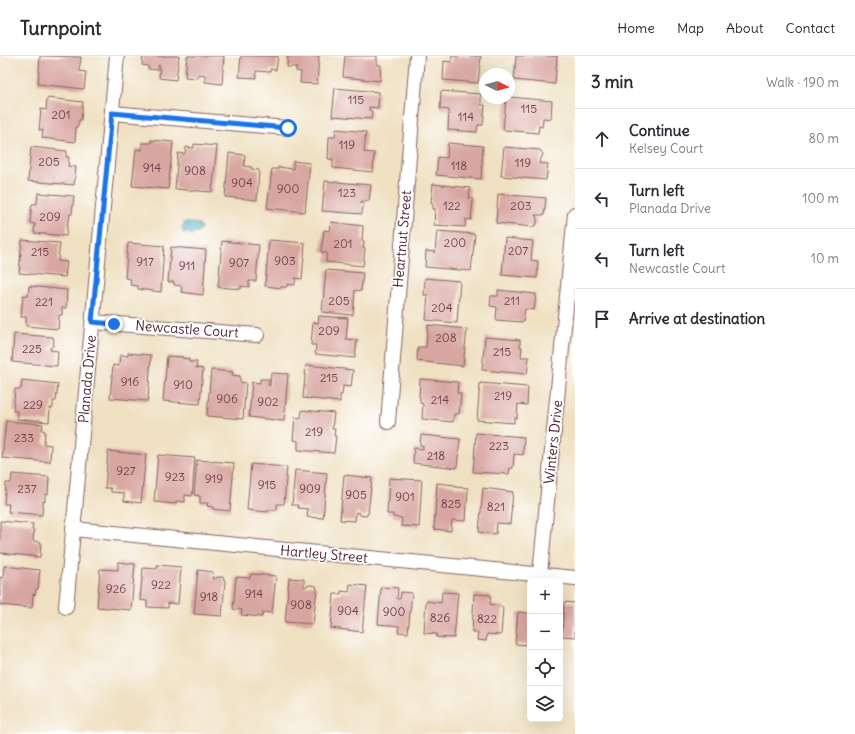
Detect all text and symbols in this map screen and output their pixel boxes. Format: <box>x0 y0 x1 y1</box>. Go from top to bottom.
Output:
text: Turnpoint <box>20 16 101 40</box>
text: Home <box>617 19 655 37</box>
text: Map <box>677 19 704 37</box>
text: About <box>726 19 764 37</box>
text: Contact <box>786 19 835 37</box>
north arrow <box>479 68 515 104</box>
text: 3 min <box>591 71 633 93</box>
text: Walk · 190 m <box>766 74 839 91</box>
house number: 115 <box>348 92 364 107</box>
house number: 115 <box>521 101 537 116</box>
house number: 201 <box>51 107 71 122</box>
house number: 114 <box>458 109 474 124</box>
route start <box>279 119 297 137</box>
text: Continue <box>629 121 690 140</box>
icon: ahead <box>591 128 613 150</box>
text: 80 m <box>808 130 839 147</box>
house number: 119 <box>339 137 355 152</box>
text: Kelsey Court <box>629 140 703 157</box>
house number: 205 <box>38 154 60 169</box>
house number: 119 <box>515 155 531 170</box>
house number: 118 <box>451 158 467 173</box>
house number: 914 <box>143 160 161 175</box>
house number: 908 <box>184 163 206 178</box>
house number: 904 <box>231 175 253 190</box>
house number: 900 <box>277 181 299 196</box>
text: Turn left <box>629 181 684 200</box>
house number: 123 <box>338 185 356 200</box>
icon: left <box>591 188 613 210</box>
street label: Heartnut Street <box>389 189 415 288</box>
text: 100 m <box>802 190 839 207</box>
house number: 122 <box>443 198 461 213</box>
house number: 203 <box>510 198 532 213</box>
text: Planada Drive <box>629 200 711 217</box>
house number: 209 <box>39 209 61 224</box>
house number: 200 <box>444 235 466 250</box>
house number: 201 <box>333 236 353 251</box>
text: Turn left <box>629 241 684 260</box>
house number: 207 <box>508 243 528 258</box>
house number: 215 <box>31 244 49 259</box>
icon: left <box>591 248 613 270</box>
text: 10 m <box>811 250 839 267</box>
house number: 903 <box>274 253 296 268</box>
house number: 917 <box>136 254 154 269</box>
house number: 907 <box>229 255 249 270</box>
house number: 911 <box>179 258 195 273</box>
text: Newcastle Court <box>629 260 725 277</box>
house number: 205 <box>328 293 350 308</box>
house number: 211 <box>504 293 520 308</box>
house number: 221 <box>35 294 53 309</box>
house number: 204 <box>431 300 453 315</box>
icon: arrive <box>591 308 613 330</box>
text: Arrive at destination <box>629 309 765 328</box>
route end <box>105 315 123 333</box>
street label: Newcastle Court <box>135 316 240 342</box>
house number: 209 <box>318 323 340 338</box>
house number: 208 <box>435 330 457 345</box>
street label: Planada Drive <box>74 334 100 424</box>
house number: 225 <box>22 341 42 356</box>
house number: 215 <box>493 344 511 359</box>
house number: 215 <box>320 370 338 385</box>
house number: 916 <box>121 374 139 389</box>
house number: 910 <box>173 377 193 392</box>
house number: 219 <box>494 388 512 403</box>
house number: 906 <box>216 391 238 406</box>
house number: 214 <box>431 392 449 407</box>
house number: 902 <box>257 394 279 409</box>
house number: 229 <box>23 397 43 412</box>
street label: Winters Drive <box>540 399 566 485</box>
house number: 219 <box>305 424 323 439</box>
house number: 233 <box>14 430 34 445</box>
house number: 223 <box>489 438 509 453</box>
house number: 218 <box>427 448 445 463</box>
house number: 927 <box>116 463 136 478</box>
house number: 923 <box>165 469 185 484</box>
house number: 919 <box>205 471 223 486</box>
house number: 915 <box>258 477 276 492</box>
house number: 237 <box>17 481 37 496</box>
house number: 909 <box>299 481 321 496</box>
house number: 905 <box>345 487 367 502</box>
house number: 901 <box>395 489 415 504</box>
house number: 825 <box>441 496 461 511</box>
house number: 821 <box>487 499 505 514</box>
street label: Hartley Street <box>279 541 369 567</box>
house number: 922 <box>151 577 171 592</box>
map controls <box>527 578 563 722</box>
button: + <box>527 578 563 614</box>
house number: 926 <box>106 581 126 596</box>
house number: 914 <box>245 586 263 601</box>
house number: 918 <box>200 589 218 604</box>
house number: 908 <box>290 597 312 612</box>
house number: 904 <box>337 603 359 618</box>
house number: 900 <box>383 604 405 619</box>
house number: 826 <box>430 610 450 625</box>
house number: 822 <box>477 611 497 626</box>
button: − <box>527 614 563 650</box>
button: locate <box>527 650 563 686</box>
button: layers <box>527 686 563 722</box>

